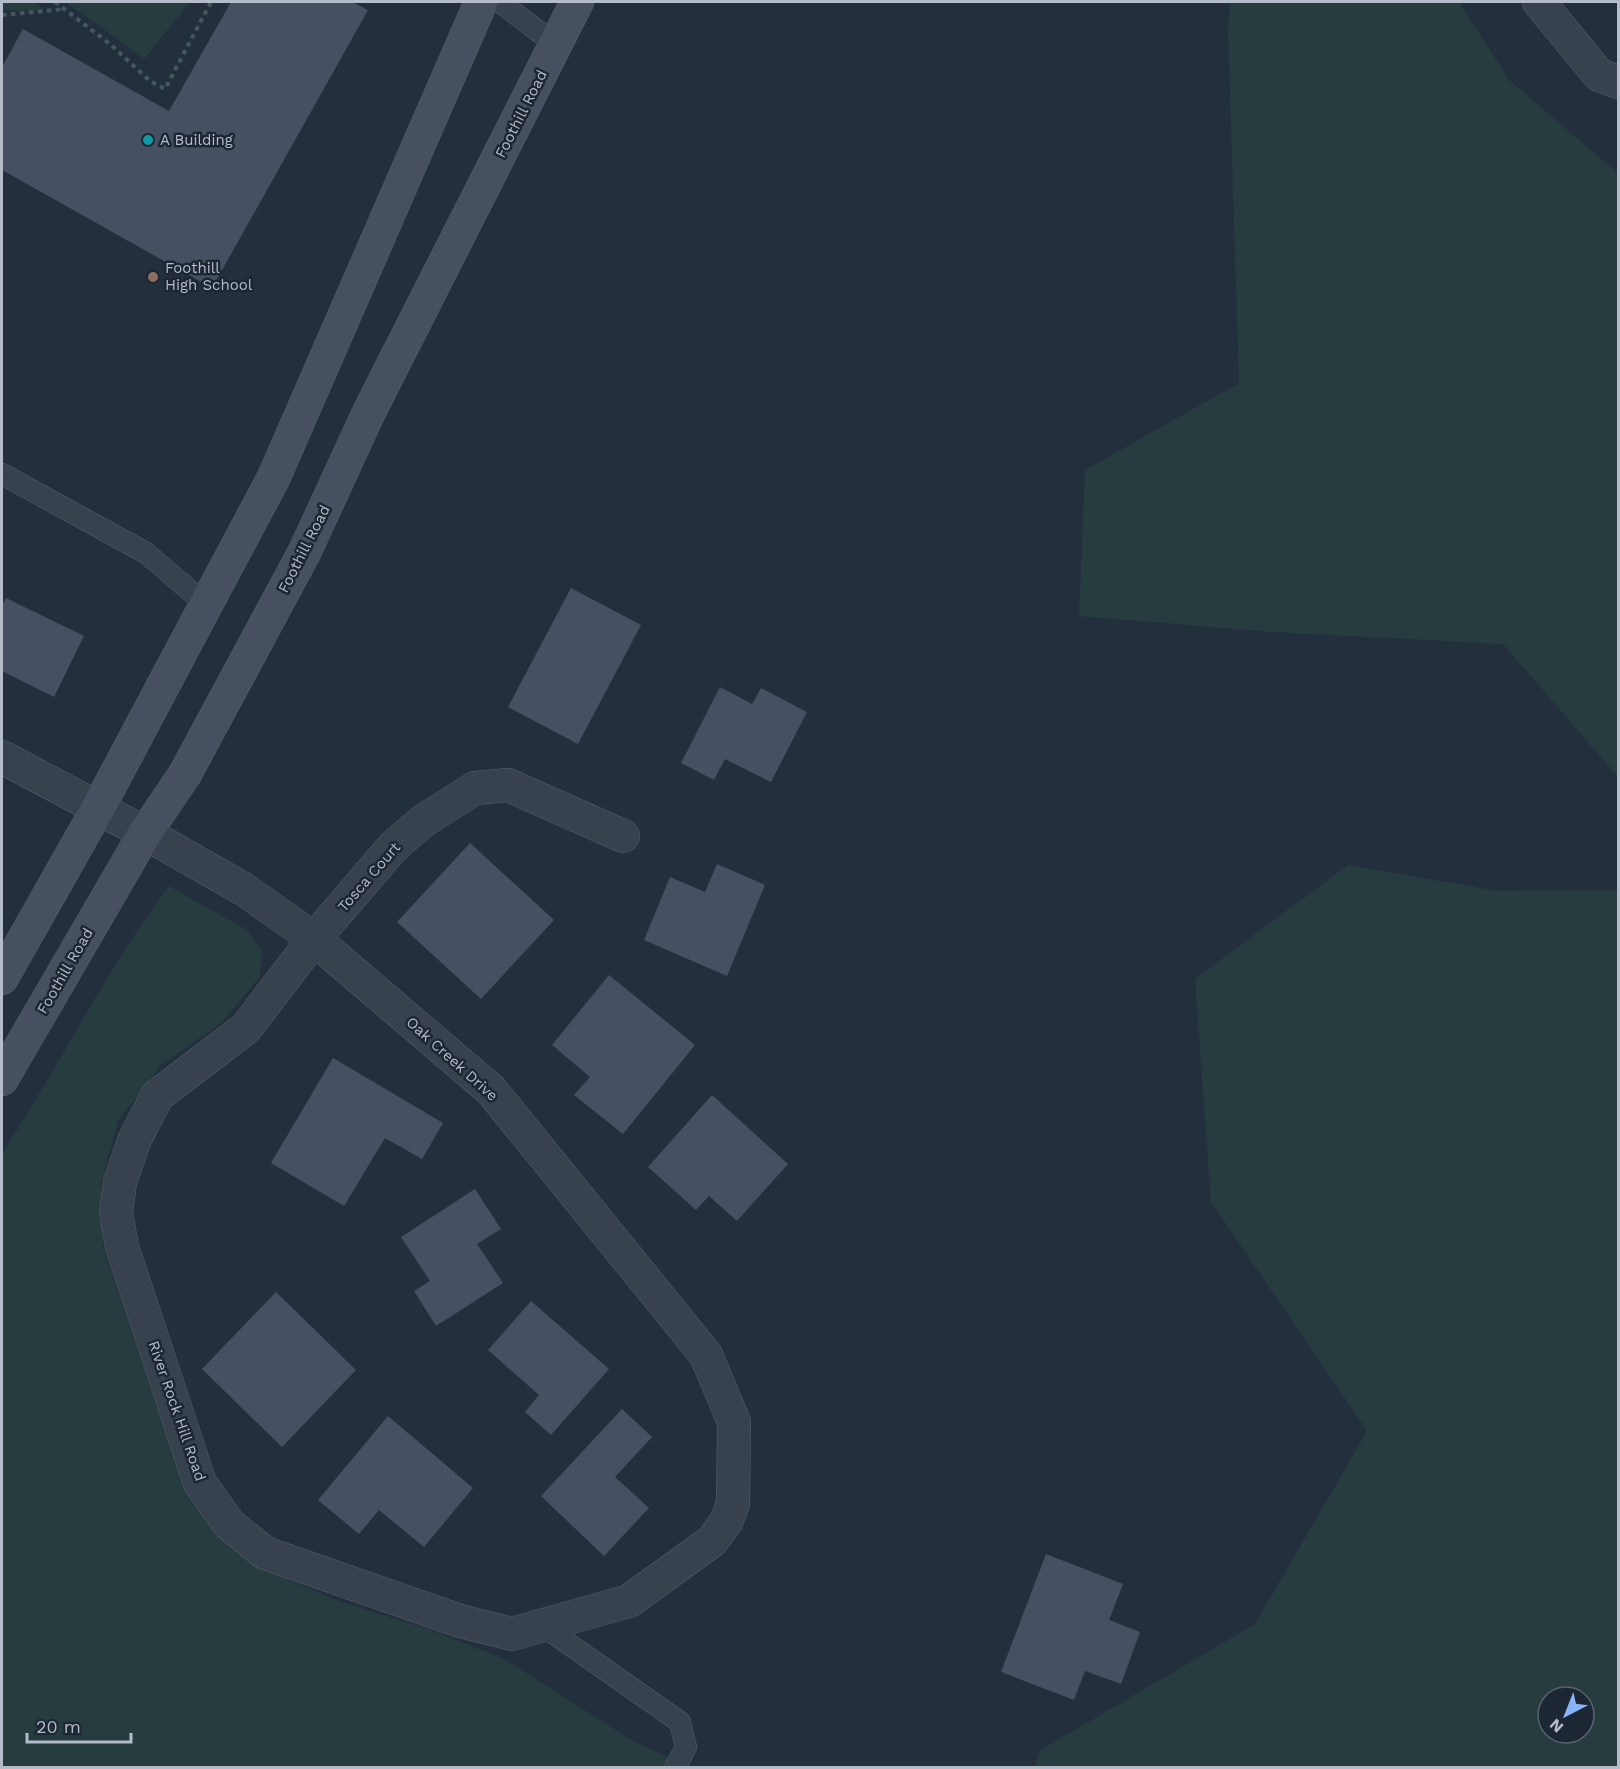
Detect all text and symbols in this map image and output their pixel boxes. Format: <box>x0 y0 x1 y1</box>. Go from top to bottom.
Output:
street label: Foothill Road <box>491 67 551 161</box>
place label: A Building <box>160 131 233 149</box>
marker: A Building <box>141 133 155 147</box>
place label: Foothill High School <box>165 259 253 294</box>
marker: Foothill High School <box>146 270 160 284</box>
street label: Foothill Road <box>274 502 334 596</box>
street label: Tosca Court <box>334 838 405 916</box>
street label: Foothill Road <box>33 925 97 1017</box>
street label: Oak Creek Drive <box>402 1013 502 1105</box>
street label: River Rock Hill Road <box>145 1339 209 1483</box>
north arrow <box>1536 1685 1596 1745</box>
scale bar <box>27 1706 130 1744</box>
text: N <box>1546 1715 1567 1737</box>
text: 20 m <box>36 1716 81 1737</box>

